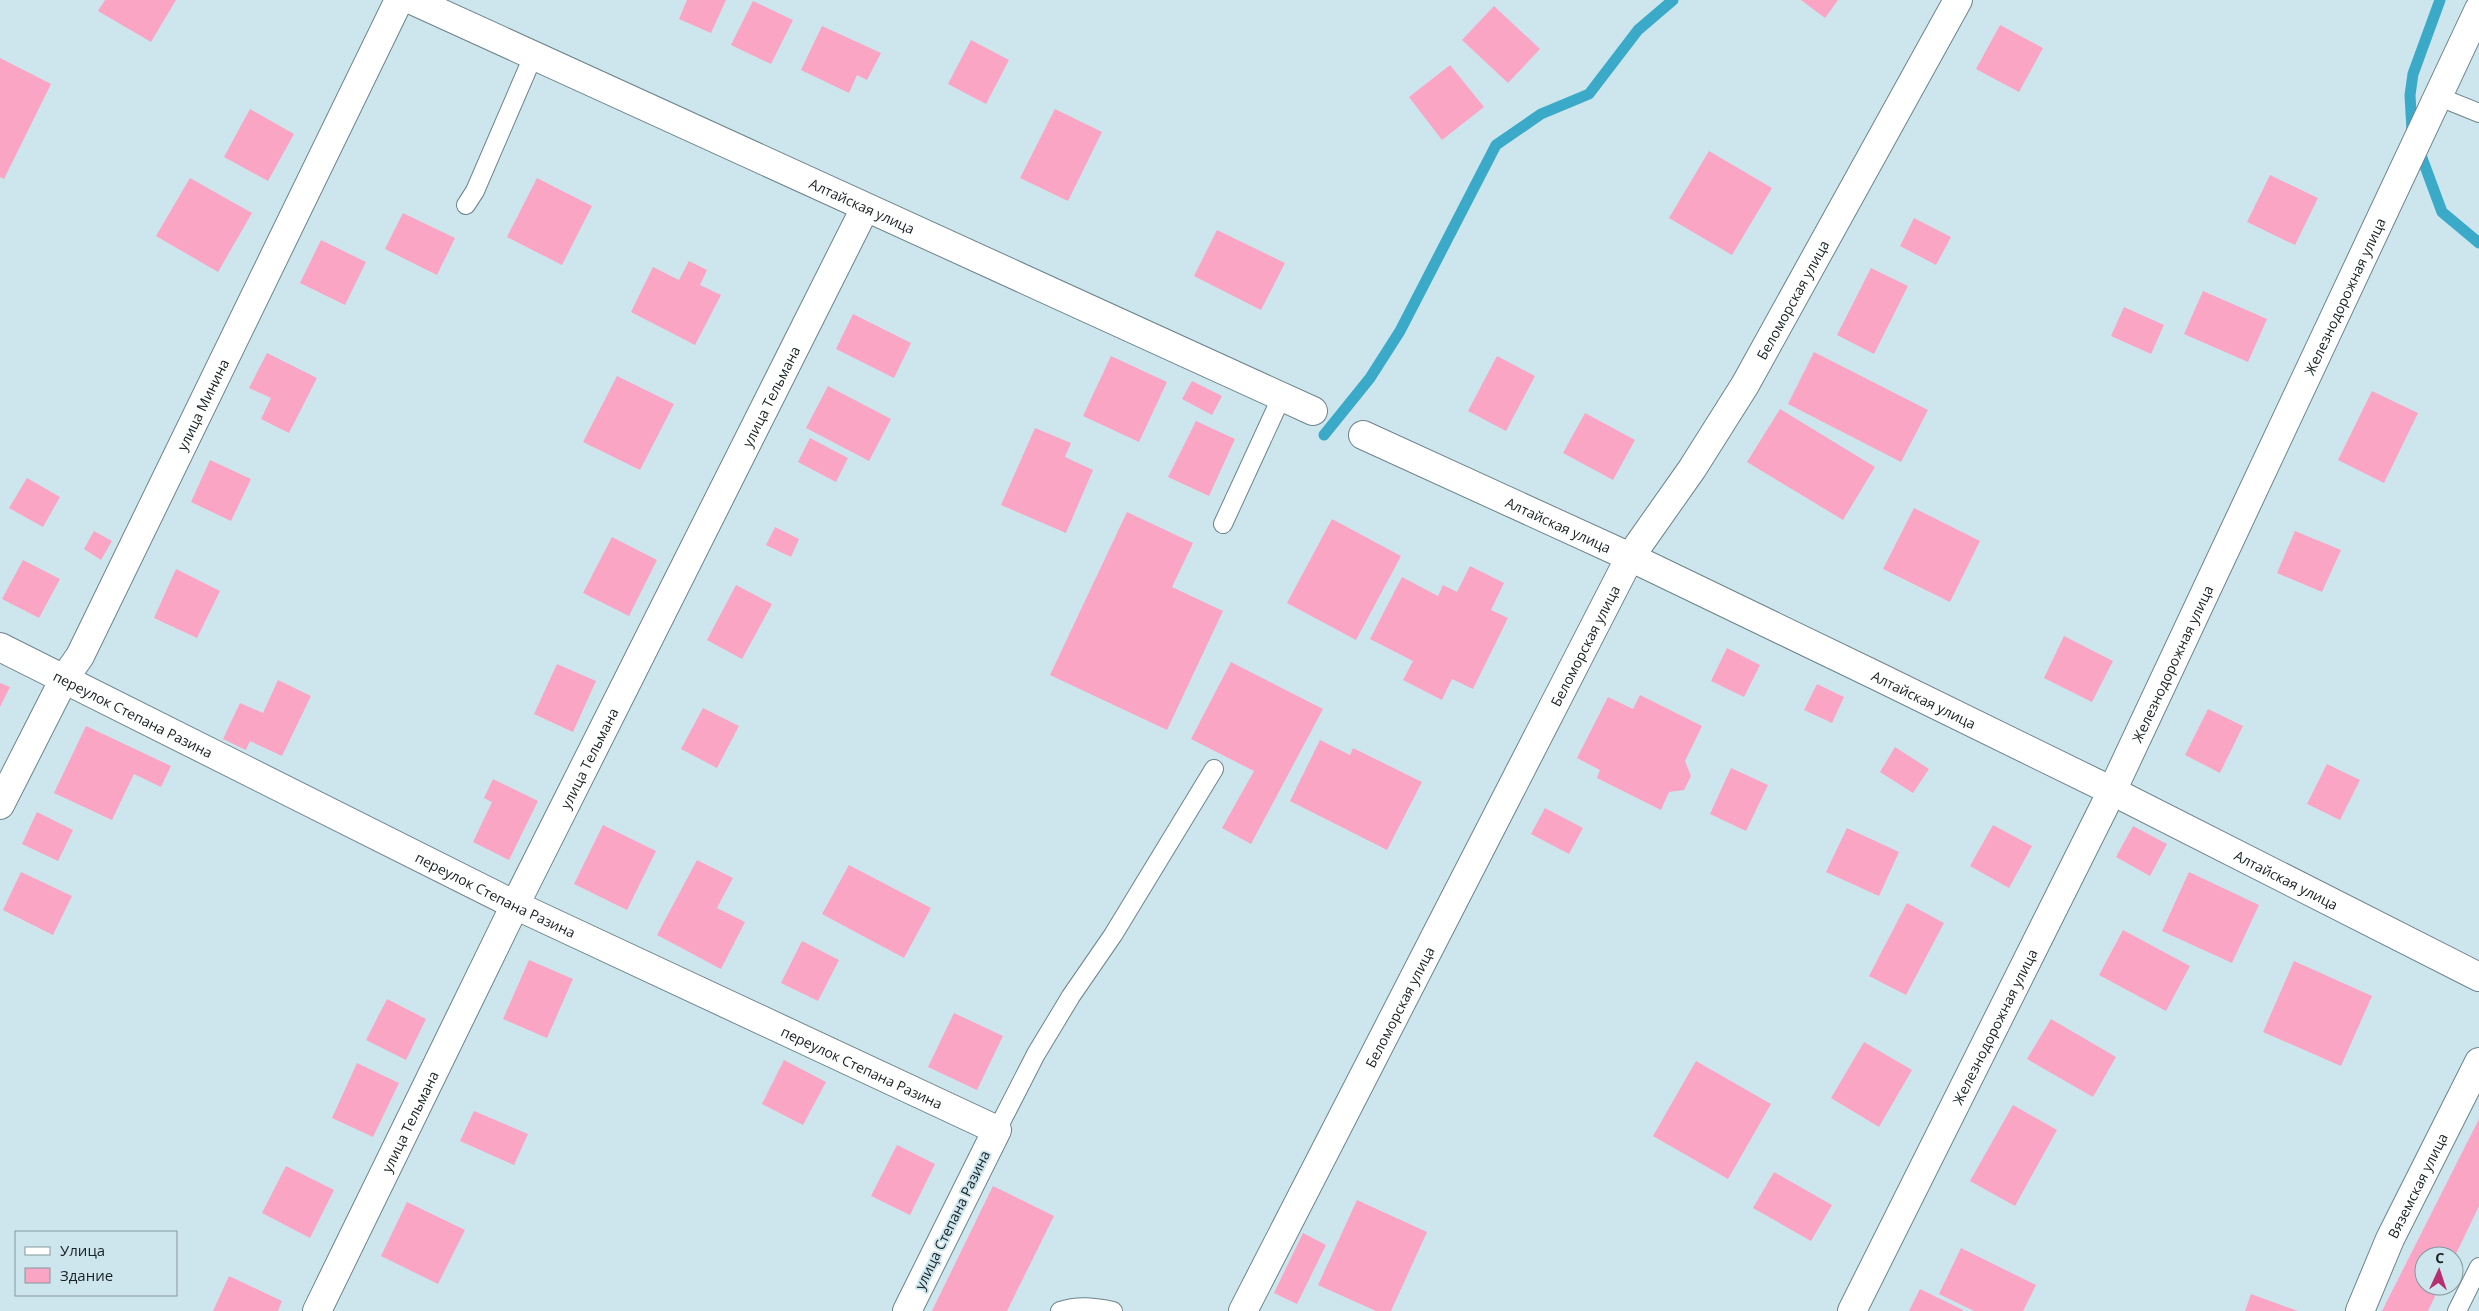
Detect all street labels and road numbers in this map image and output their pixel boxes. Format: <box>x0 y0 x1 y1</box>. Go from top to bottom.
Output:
street label: Алтайская улица <box>807 173 918 238</box>
street label: Железнодорожная улица <box>2299 214 2389 378</box>
street label: Беломорская улица <box>1752 237 1833 363</box>
street label: улица Тельмана <box>737 343 804 450</box>
street label: улица Минина <box>172 355 233 454</box>
street label: Алтайская улица <box>1503 492 1614 557</box>
street label: Беломорская улица <box>1546 582 1624 709</box>
street label: Железнодорожная улица <box>2127 582 2217 746</box>
street label: Алтайская улица <box>1869 665 1979 733</box>
street label: переулок Степана Разина <box>50 666 216 762</box>
street label: улица Тельмана <box>555 704 622 812</box>
street label: Алтайская улица <box>2231 845 2342 914</box>
street label: переулок Степана Разина <box>412 847 579 942</box>
street label: Беломорская улица <box>1360 943 1438 1071</box>
street label: Железнодорожная улица <box>1947 945 2041 1108</box>
street label: переулок Степана Разина <box>778 1021 946 1113</box>
street label: улица Тельмана <box>377 1067 442 1175</box>
street label: Вяземская улица <box>2383 1130 2451 1241</box>
street label: улица Степана Разина <box>910 1147 994 1293</box>

